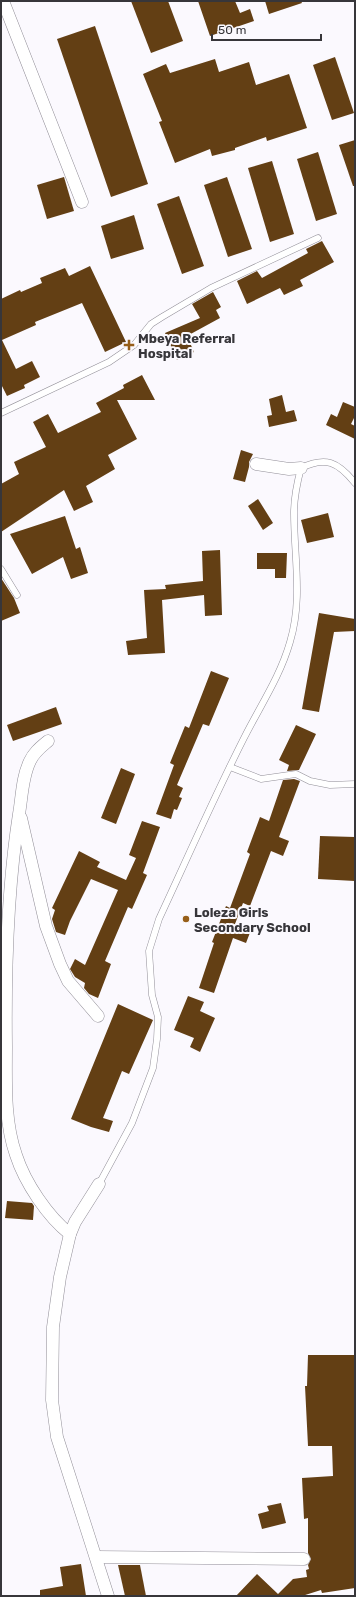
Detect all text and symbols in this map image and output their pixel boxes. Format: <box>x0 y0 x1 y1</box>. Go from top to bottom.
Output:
scale bar <box>212 16 321 42</box>
text: 50 m <box>218 23 246 37</box>
place label: Mbeya Referral Hospital <box>138 331 235 361</box>
marker: Mbeya Referral Hospital <box>123 339 135 351</box>
place label: Loleza Girls Secondary School <box>194 905 311 935</box>
marker: Loleza Girls Secondary School <box>181 914 191 924</box>

